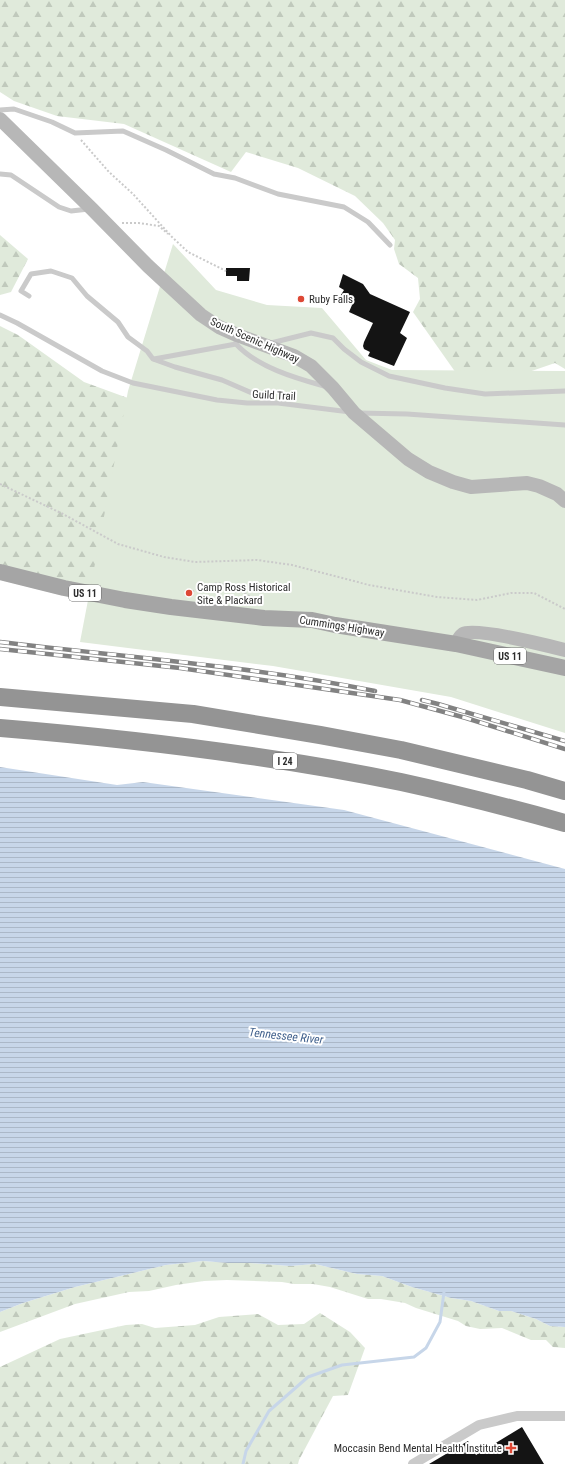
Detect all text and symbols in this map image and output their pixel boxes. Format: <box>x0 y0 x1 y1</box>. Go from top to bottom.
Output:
place label: Ruby Falls <box>309 293 353 306</box>
marker: Ruby Falls <box>296 294 306 304</box>
street label: South Scenic Highway <box>208 315 302 366</box>
street label: Guild Trail <box>252 388 296 403</box>
place label: Camp Ross Historical Site & Plackard <box>197 581 290 607</box>
road number: US 11 <box>69 585 101 601</box>
marker: Camp Ross Historical Site & Plackard <box>184 588 194 598</box>
street label: Cummings Highway <box>298 613 386 640</box>
road number: US 11 <box>494 648 526 664</box>
road number: I 24 <box>273 753 297 769</box>
water label: Tennessee River <box>248 1025 324 1047</box>
place label: Moccasin Bend Mental Health Institute <box>334 1442 502 1455</box>
marker: Moccasin Bend Mental Health Institute <box>505 1442 517 1454</box>

